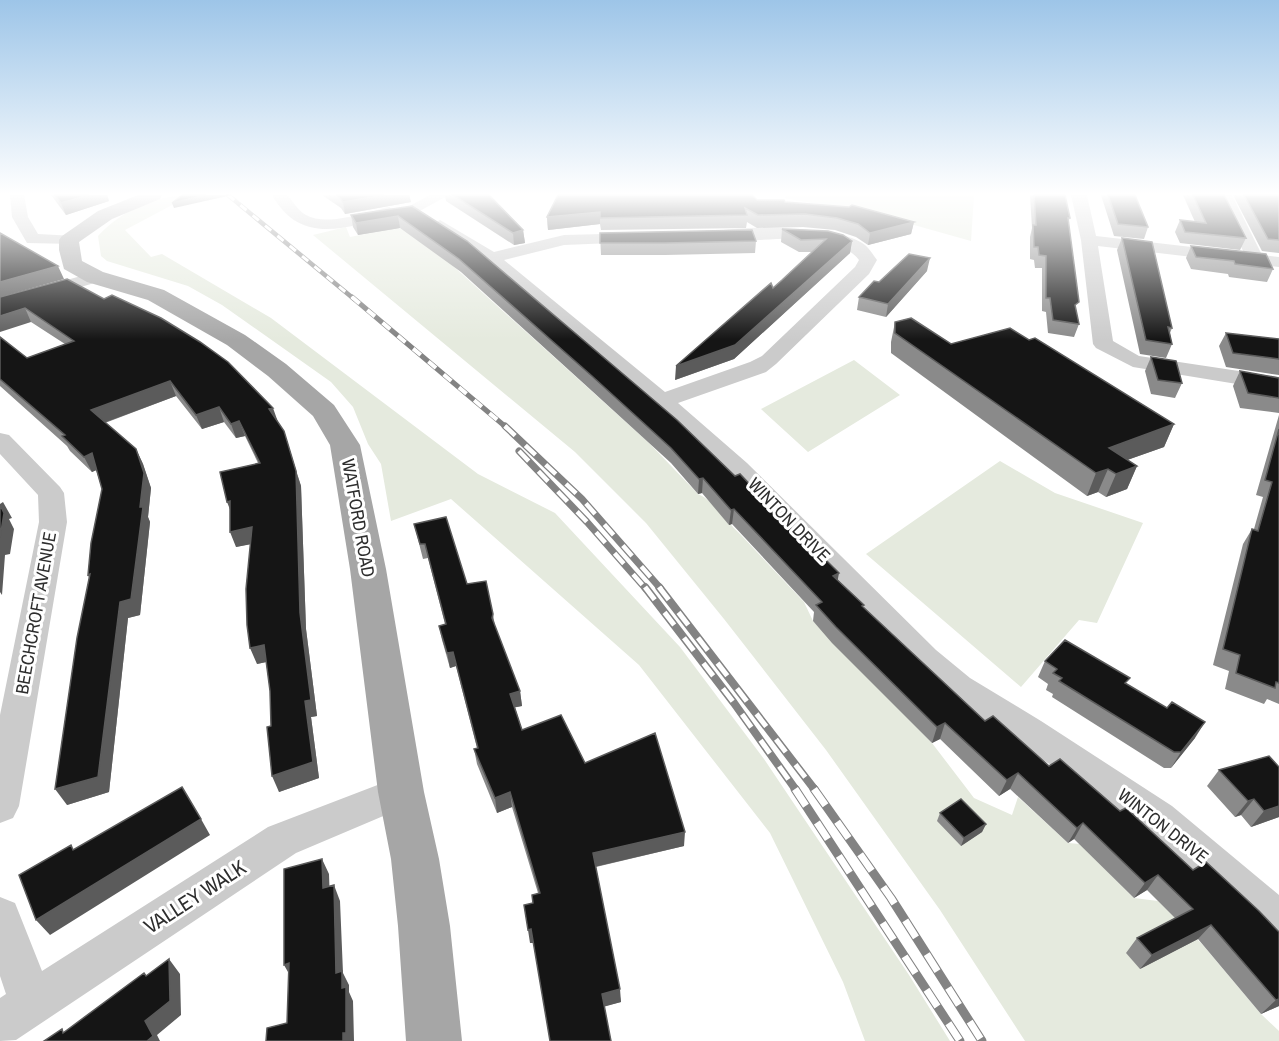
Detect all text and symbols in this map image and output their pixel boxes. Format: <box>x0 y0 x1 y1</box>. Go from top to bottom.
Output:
street label: WATFORD ROAD <box>336 457 381 579</box>
street label: WINTON DRIVE <box>743 472 836 567</box>
street label: BEECHCROFT AVENUE <box>9 530 62 696</box>
street label: WINTON DRIVE <box>1113 782 1214 869</box>
street label: VALLEY WALK <box>138 852 252 940</box>

